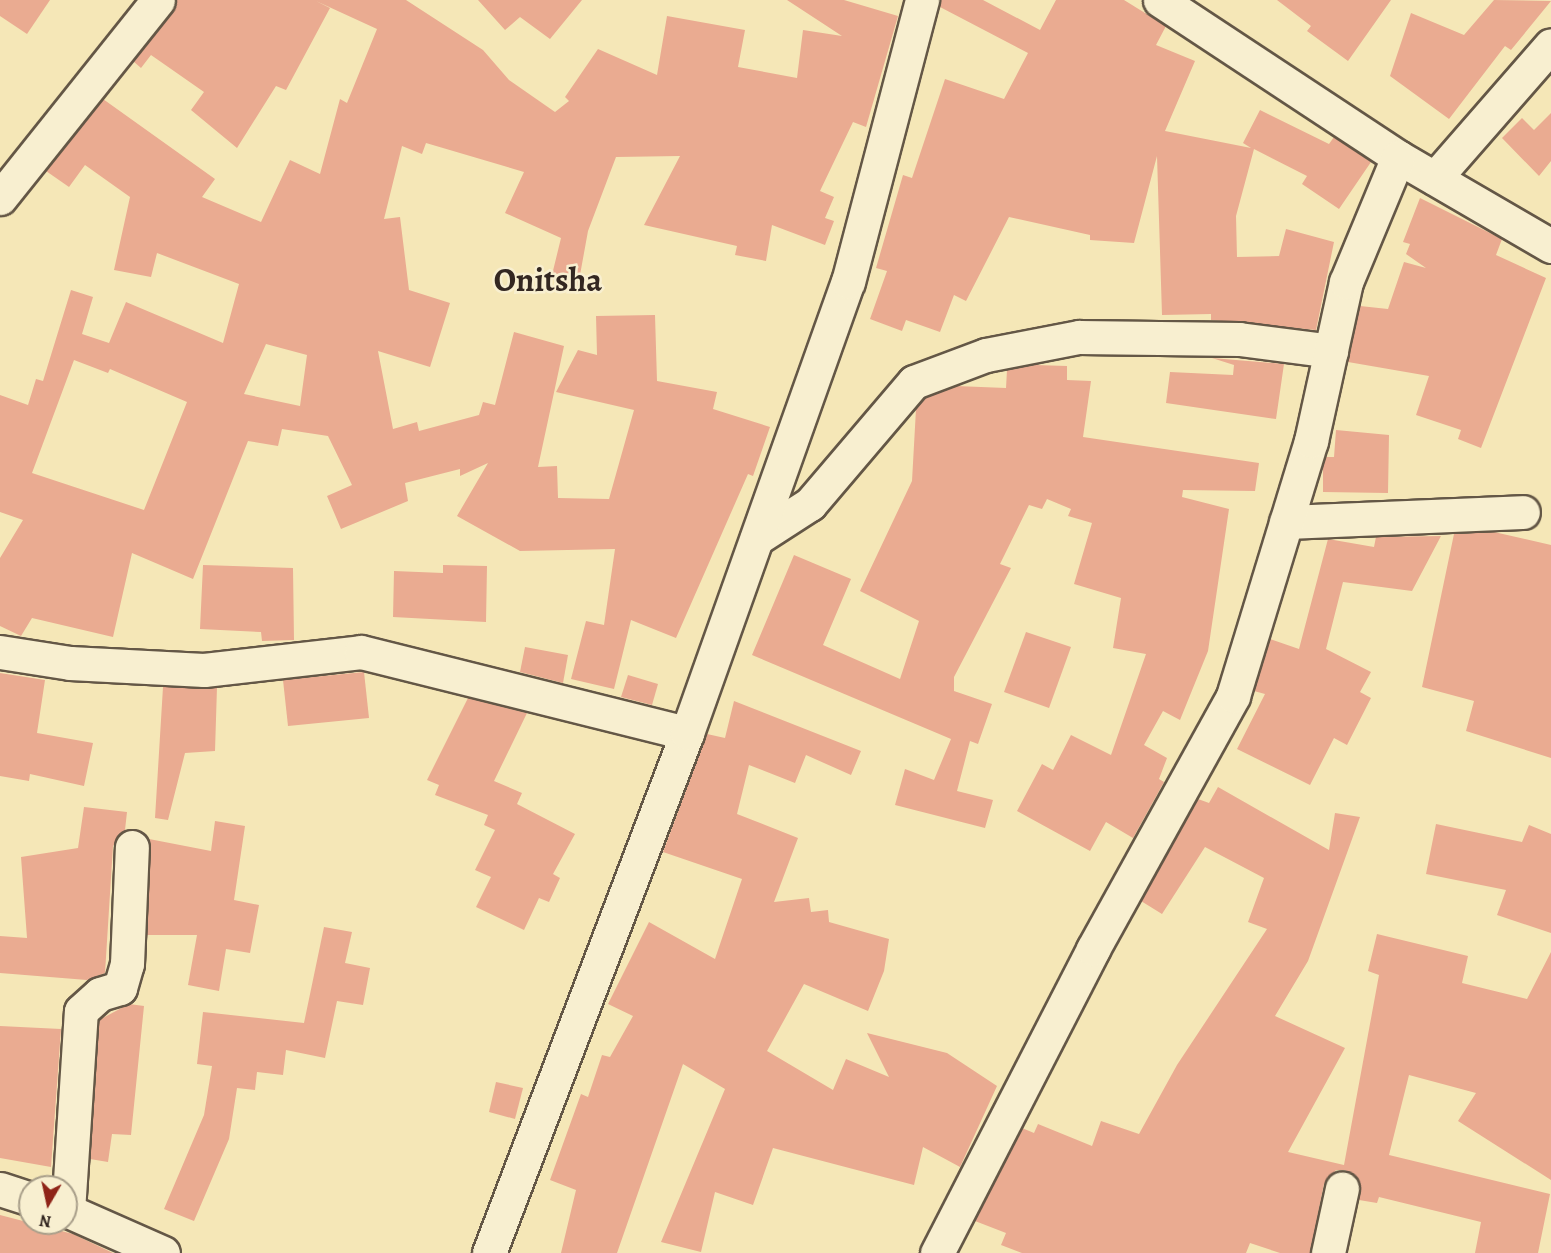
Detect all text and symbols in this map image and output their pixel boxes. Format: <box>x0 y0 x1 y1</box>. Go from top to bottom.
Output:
district label: Onitsha <box>494 260 602 300</box>
north arrow <box>18 1175 78 1235</box>
text: N <box>38 1209 53 1233</box>

